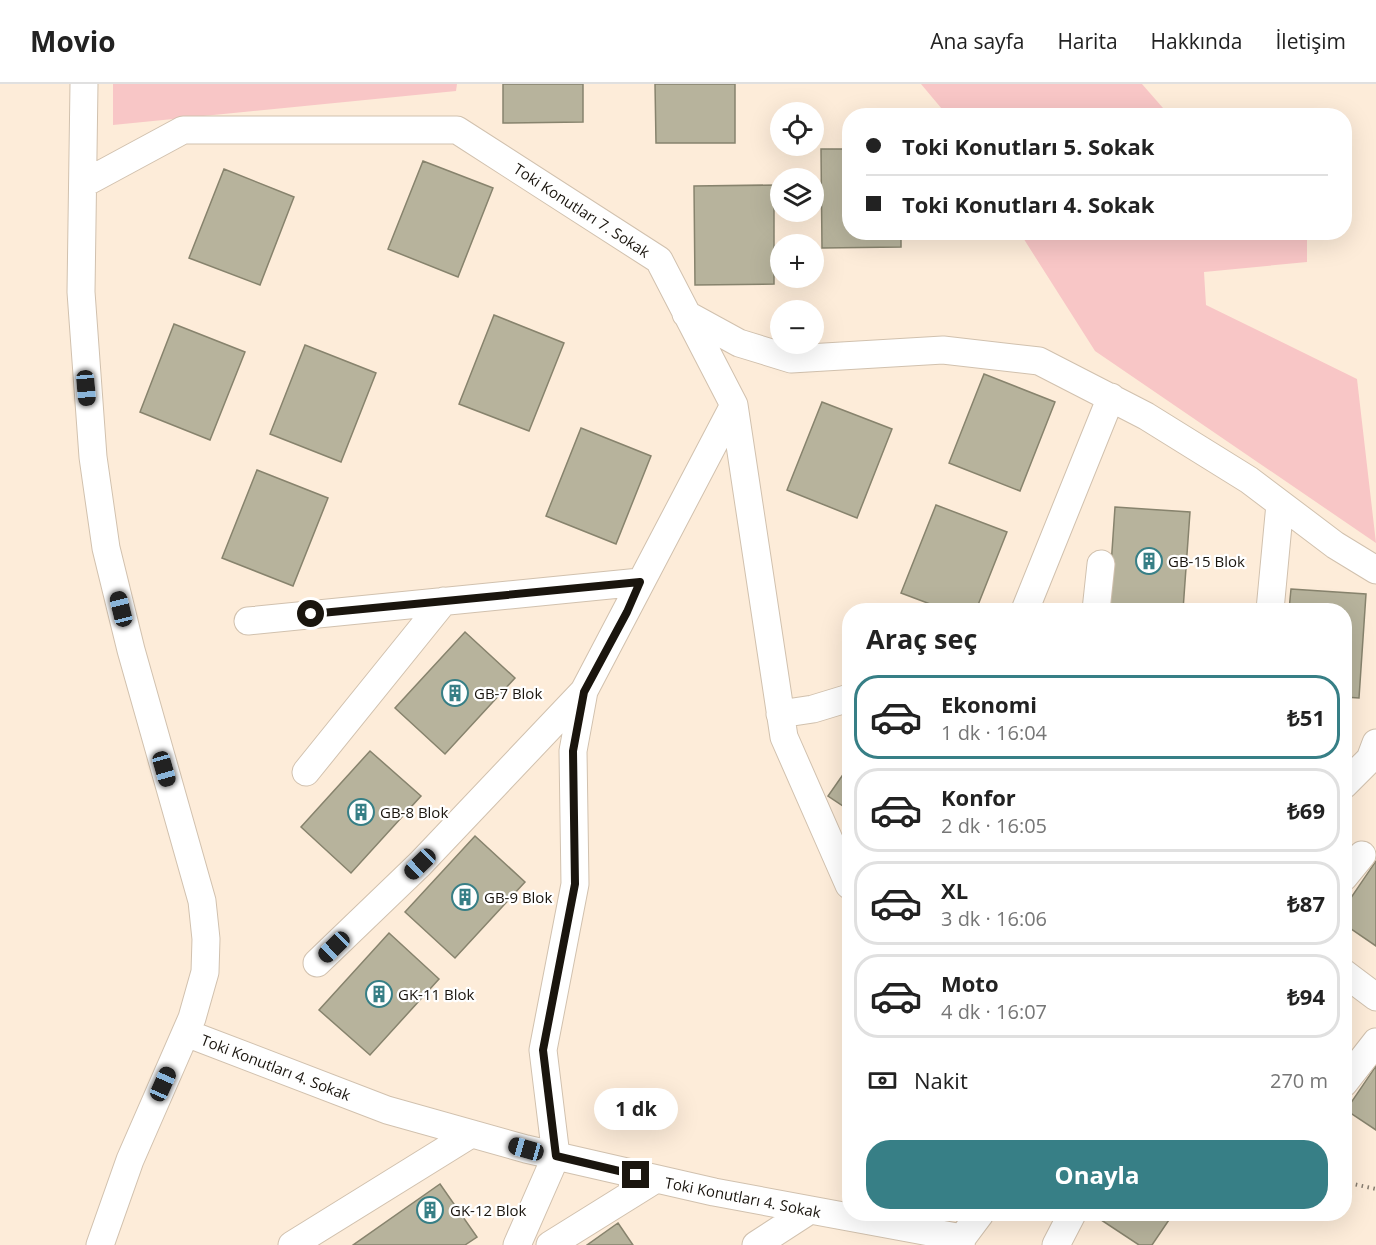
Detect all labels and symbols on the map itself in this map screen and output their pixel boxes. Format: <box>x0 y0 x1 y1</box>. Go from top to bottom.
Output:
street label: Toki Konutları 7. Sokak <box>510 158 654 262</box>
car <box>75 369 97 407</box>
building icon: GB-15 Blok <box>1134 546 1164 576</box>
place label: GB-15 Blok <box>1168 551 1245 571</box>
car <box>108 589 134 629</box>
route start <box>297 600 324 627</box>
building icon: GB-7 Blok <box>440 678 470 708</box>
place label: GB-7 Blok <box>474 683 542 703</box>
car <box>150 749 178 789</box>
building icon: GB-8 Blok <box>346 797 376 827</box>
place label: GB-8 Blok <box>380 802 448 822</box>
car <box>401 845 439 883</box>
building icon: GB-9 Blok <box>450 882 480 912</box>
place label: GB-9 Blok <box>484 887 552 907</box>
car <box>315 928 353 966</box>
building icon: GK-11 Blok <box>364 979 394 1009</box>
place label: GK-11 Blok <box>398 984 474 1004</box>
street label: Toki Konutları 4. Sokak <box>198 1029 354 1105</box>
car <box>147 1064 179 1104</box>
callout: 1 dk <box>594 1088 678 1130</box>
car <box>506 1135 546 1163</box>
route end <box>622 1161 649 1188</box>
street label: Toki Konutları 4. Sokak <box>663 1172 823 1222</box>
building icon: GK-12 Blok <box>415 1195 445 1225</box>
place label: GK-12 Blok <box>450 1200 526 1220</box>

